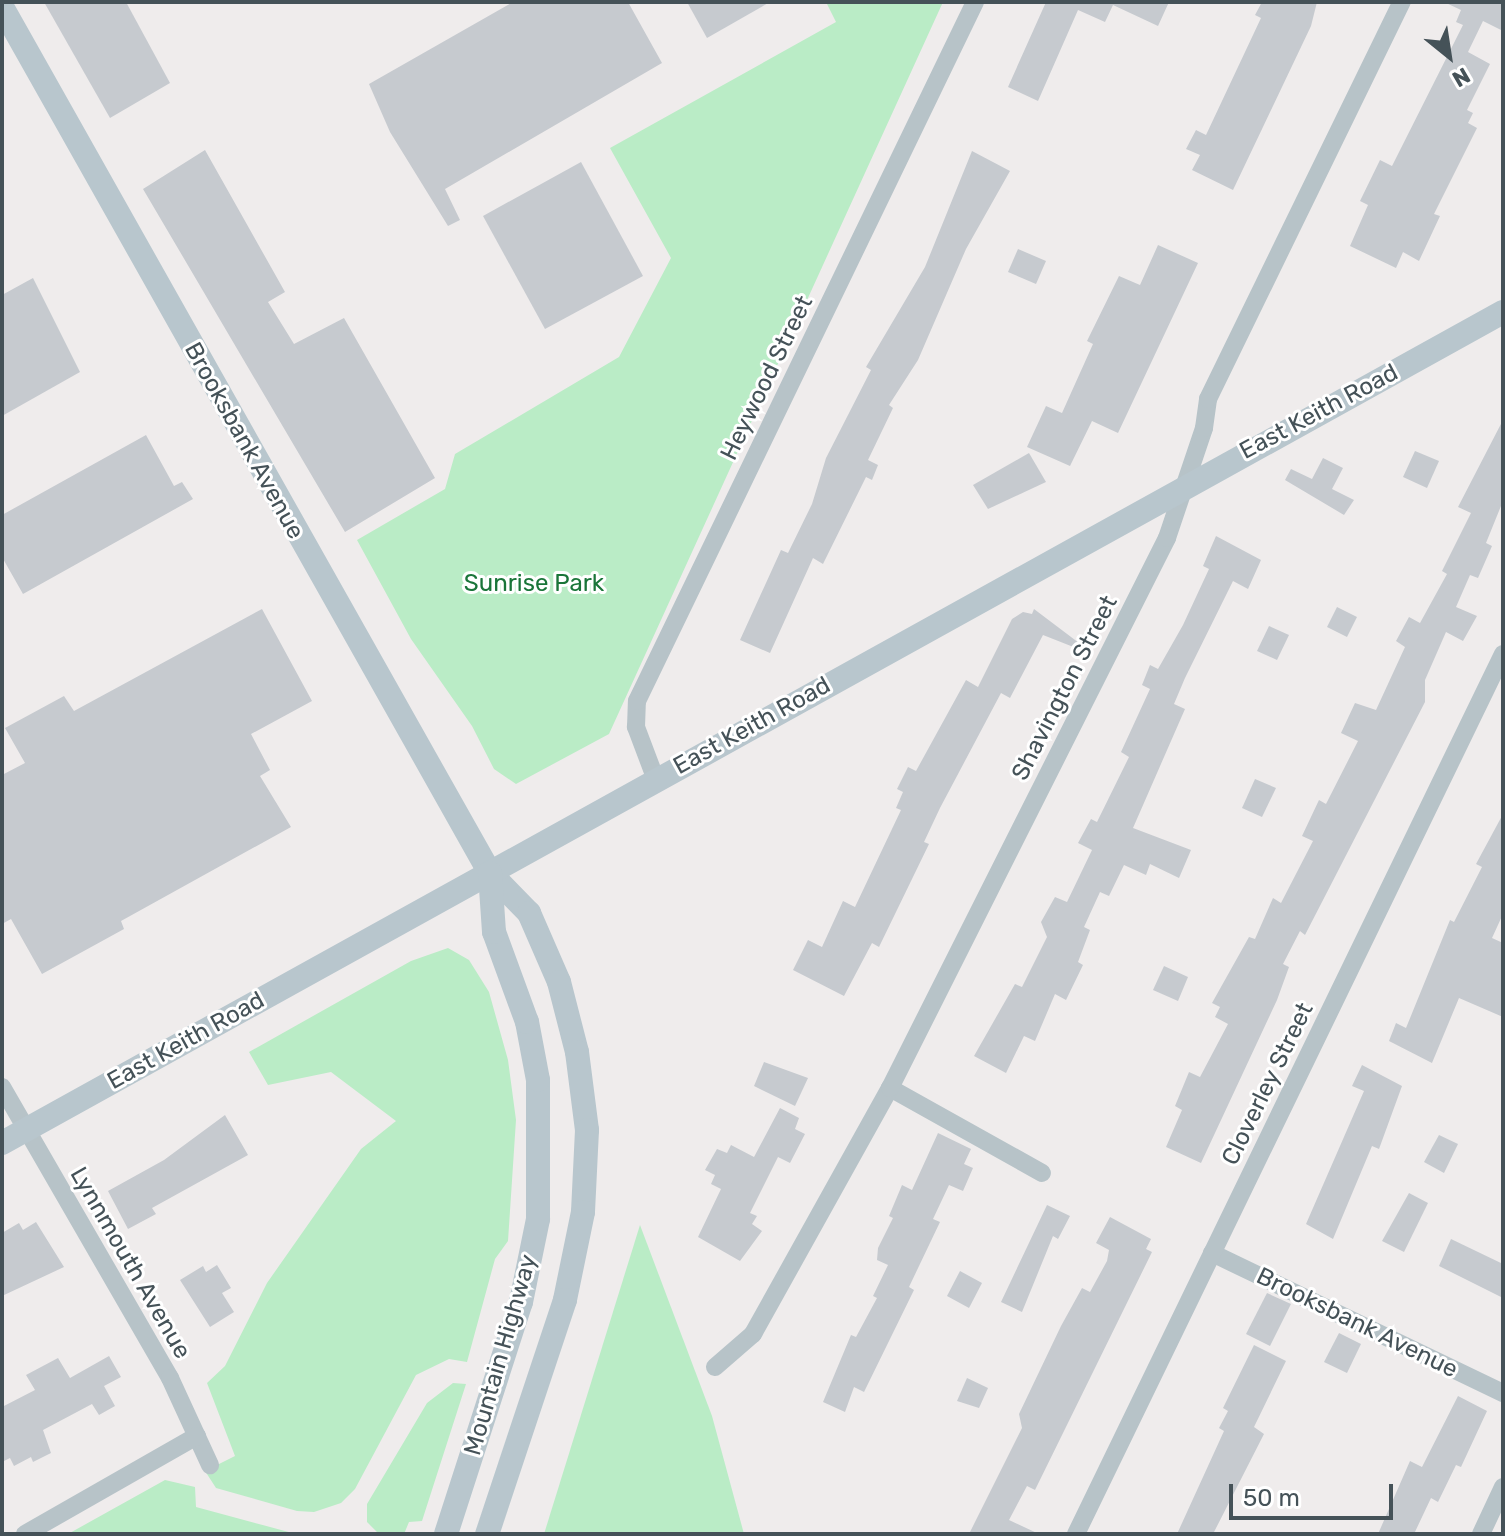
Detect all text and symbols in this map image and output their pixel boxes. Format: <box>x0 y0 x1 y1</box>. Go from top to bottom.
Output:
north arrow <box>1409 16 1489 96</box>
text: N <box>1448 62 1475 93</box>
street label: Heywood Street <box>715 291 819 465</box>
street label: Brooksbank Avenue <box>178 337 310 545</box>
street label: East Keith Road <box>1235 358 1403 466</box>
park label: Sunrise Park <box>464 570 604 598</box>
street label: Shavington Street <box>1006 591 1124 785</box>
street label: East Keith Road <box>668 671 836 781</box>
street label: East Keith Road <box>102 986 270 1096</box>
street label: Cloverley Street <box>1216 998 1320 1170</box>
street label: Lynnmouth Avenue <box>63 1162 197 1364</box>
street label: Mountain Highway <box>459 1251 543 1459</box>
street label: Brooksbank Avenue <box>1251 1262 1463 1384</box>
scale bar <box>1233 1468 1397 1518</box>
text: 50 m <box>1243 1484 1300 1512</box>

